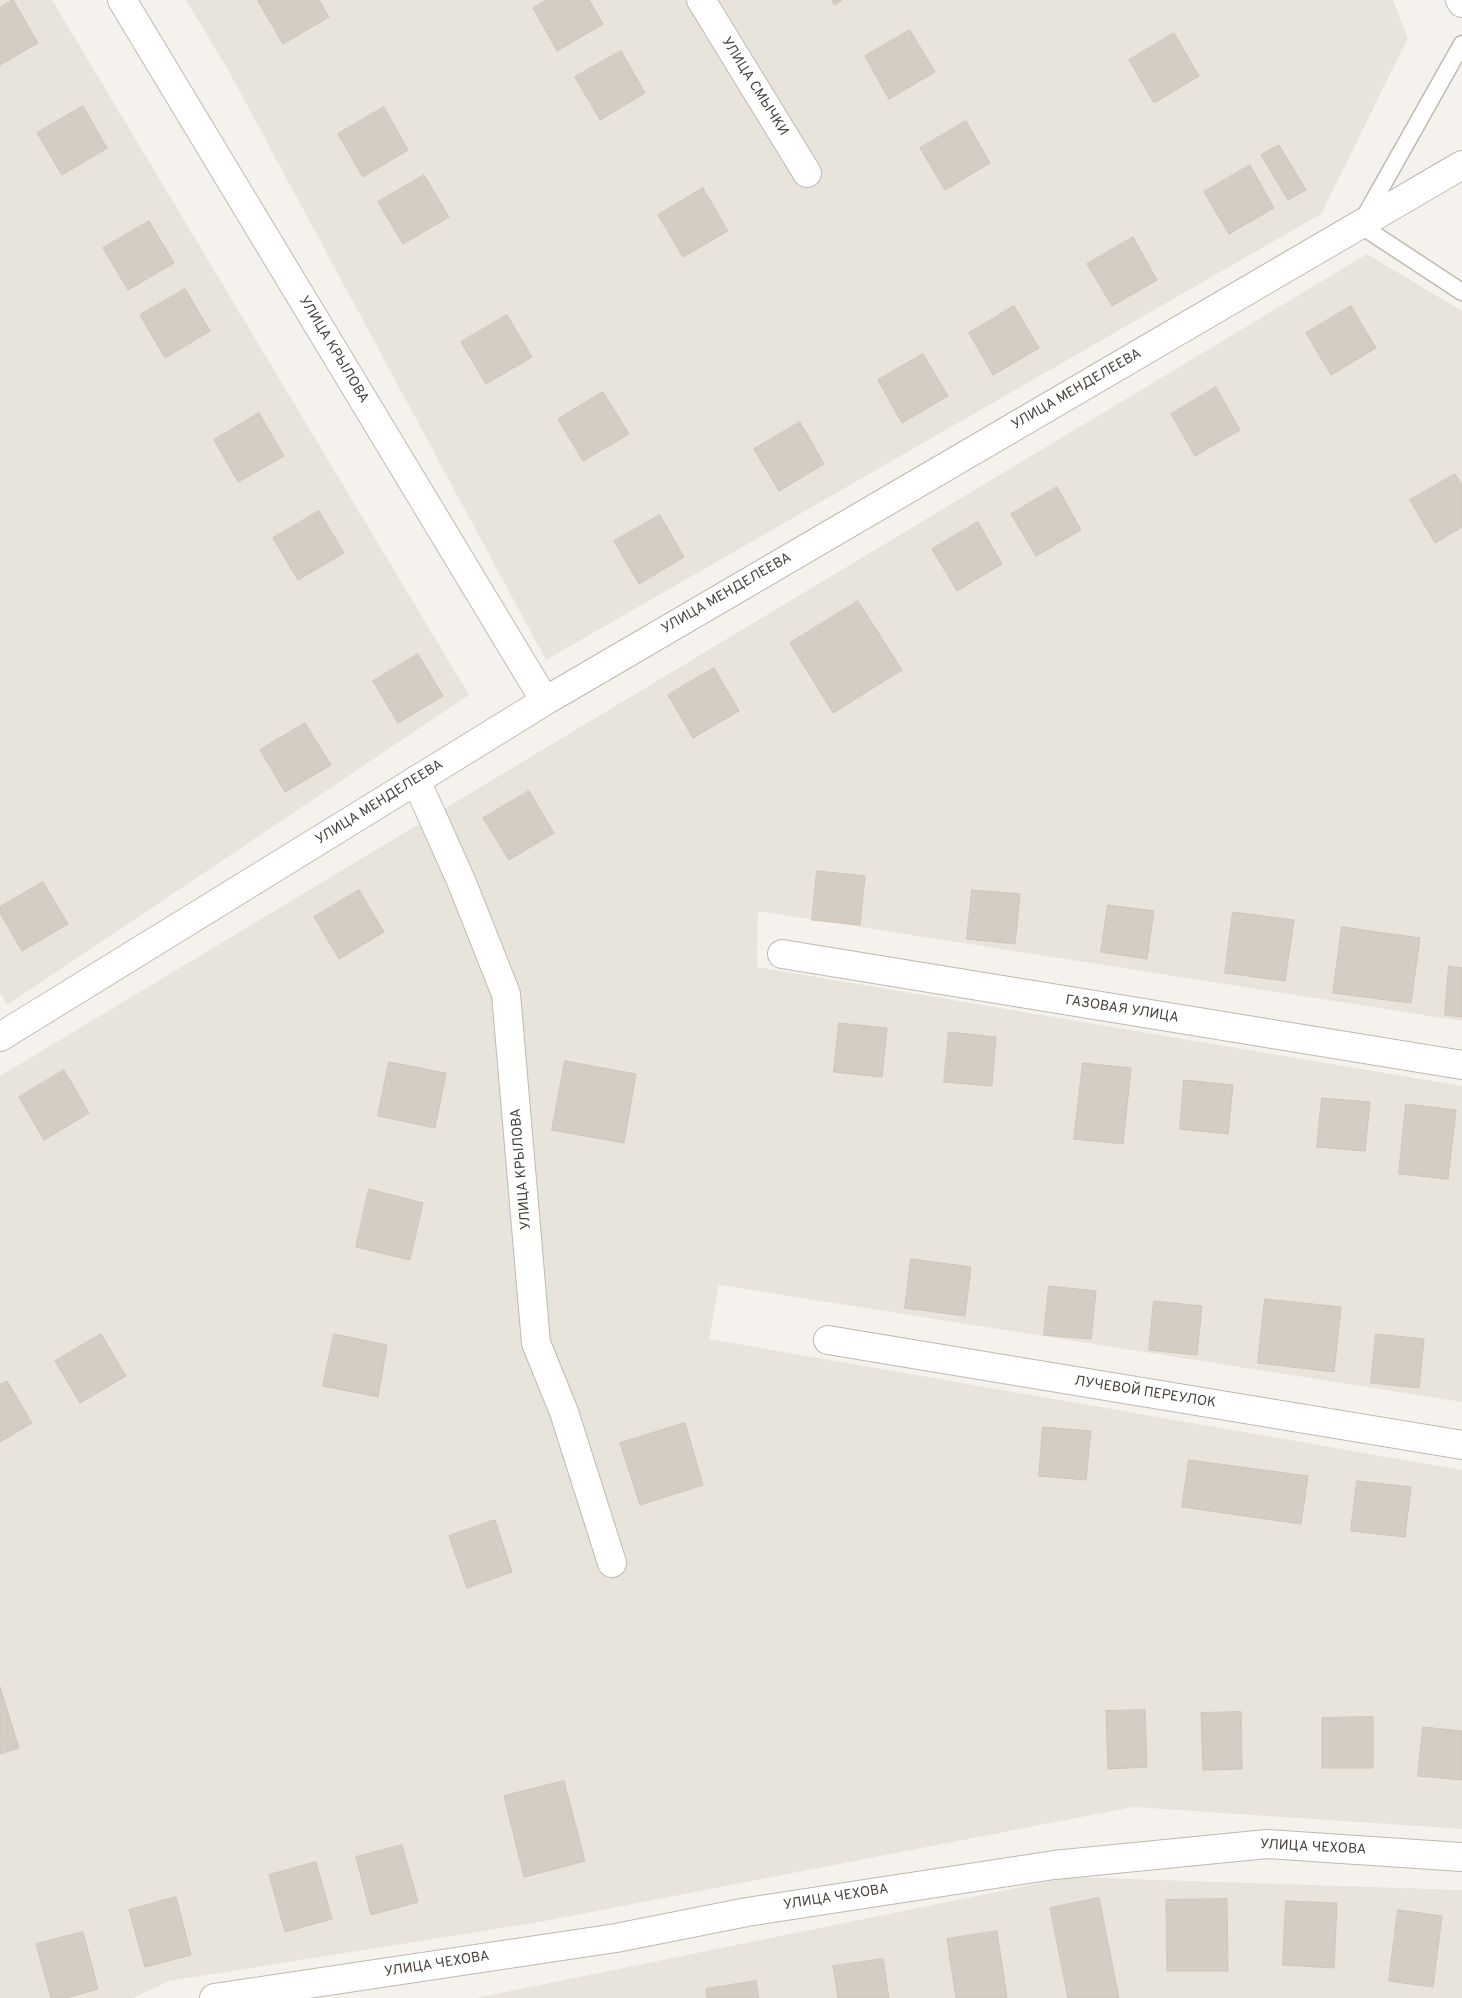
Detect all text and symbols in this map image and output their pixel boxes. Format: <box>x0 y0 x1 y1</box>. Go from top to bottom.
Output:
street label: УЛИЦА СМЫЧКИ <box>717 35 791 139</box>
street label: УЛИЦА КРЫЛОВА <box>294 293 372 407</box>
street label: УЛИЦА МЕНДЕЛЕЕВА <box>1009 346 1145 434</box>
street label: УЛИЦА МЕНДЕЛЕЕВА <box>659 550 795 638</box>
street label: УЛИЦА МЕНДЕЛЕЕВА <box>313 757 447 849</box>
street label: ГАЗОВАЯ УЛИЦА <box>1064 993 1180 1027</box>
street label: УЛИЦА КРЫЛОВА <box>508 1108 536 1230</box>
street label: ЛУЧЕВОЙ ПЕРЕУЛОК <box>1073 1373 1217 1413</box>
street label: УЛИЦА ЧЕХОВА <box>1260 1837 1366 1859</box>
street label: УЛИЦА ЧЕХОВА <box>782 1881 890 1915</box>
street label: УЛИЦА ЧЕХОВА <box>383 1948 491 1982</box>

